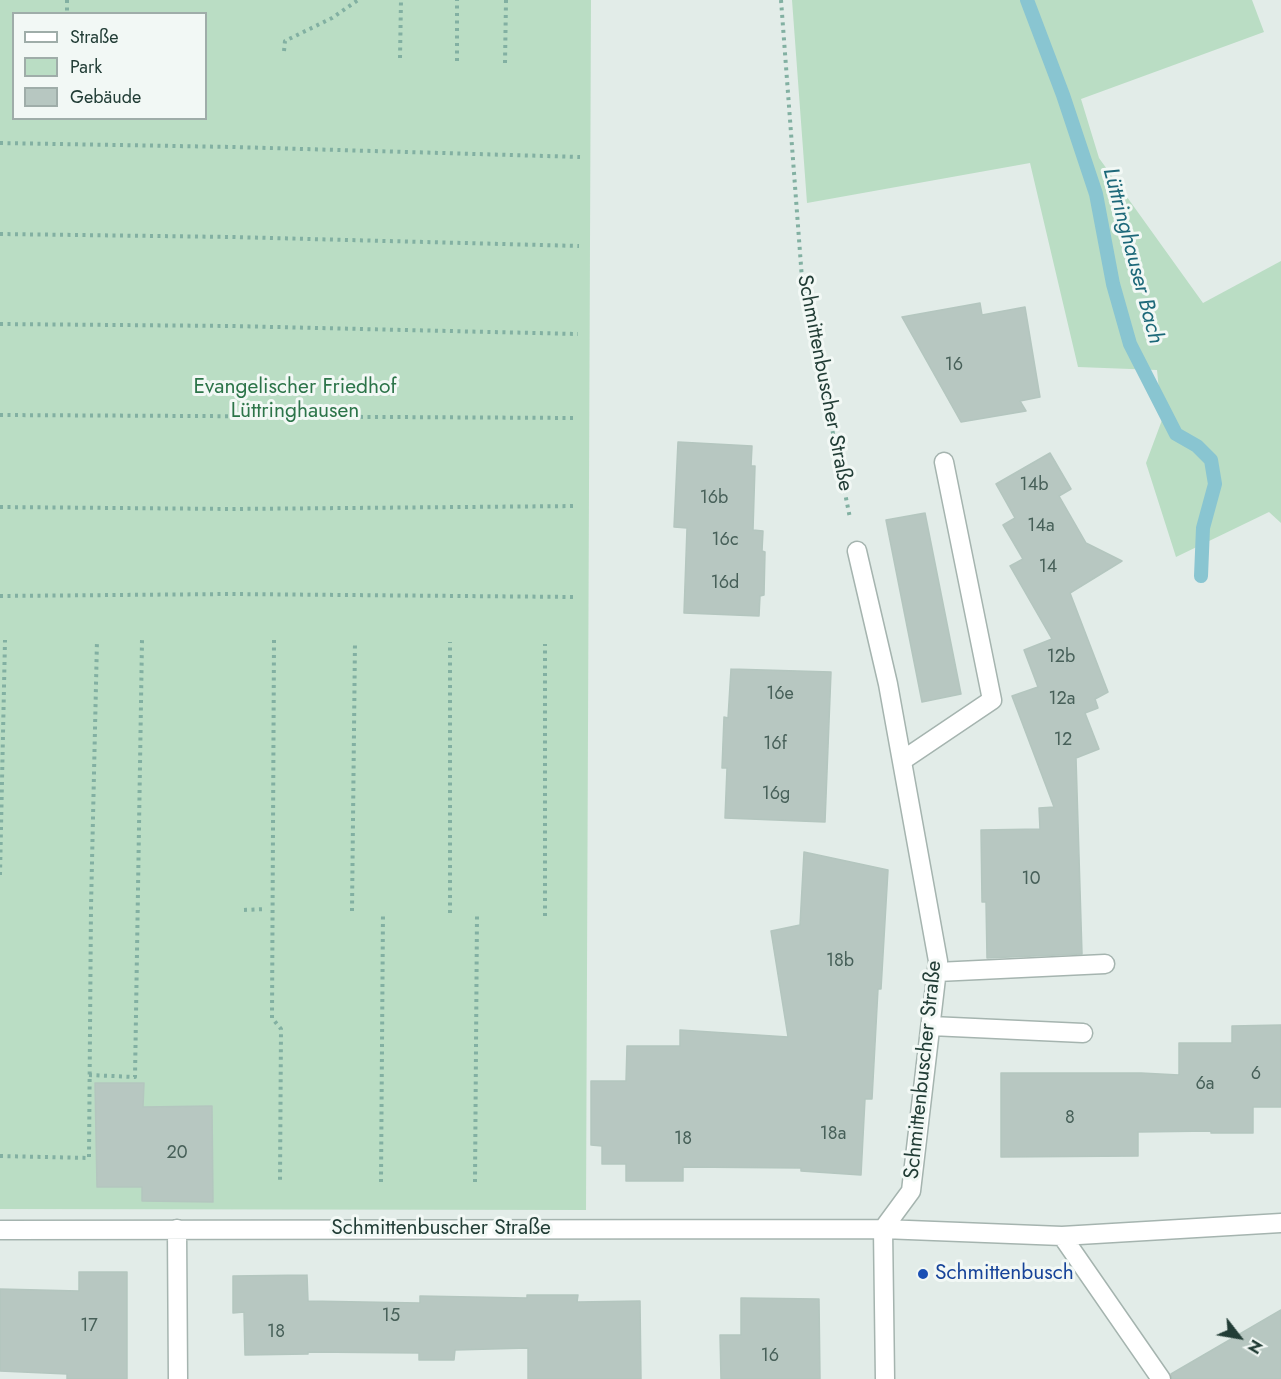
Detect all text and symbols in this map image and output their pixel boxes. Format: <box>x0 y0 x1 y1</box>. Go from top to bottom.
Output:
legend <box>12 12 207 120</box>
text: Straße <box>70 24 118 50</box>
text: Park <box>70 54 102 80</box>
text: Gebäude <box>70 84 141 110</box>
water label: Lüttringhauser Bach <box>1096 165 1168 347</box>
street label: Schmittenbuscher Straße <box>791 273 857 493</box>
house number: 16 <box>945 355 963 377</box>
park label: Evangelischer Friedhof Lüttringhausen <box>194 375 396 425</box>
house number: 14b <box>1020 475 1048 497</box>
house number: 16b <box>700 488 728 510</box>
house number: 14a <box>1027 516 1055 538</box>
house number: 16c <box>711 530 739 552</box>
house number: 14 <box>1039 557 1057 579</box>
house number: 16d <box>711 573 739 595</box>
house number: 12b <box>1047 647 1075 669</box>
house number: 16e <box>766 684 794 706</box>
house number: 12a <box>1049 689 1075 711</box>
house number: 12 <box>1054 730 1072 752</box>
house number: 16f <box>763 734 787 756</box>
house number: 16g <box>762 784 790 806</box>
house number: 10 <box>1022 869 1040 891</box>
house number: 18b <box>826 951 854 973</box>
street label: Schmittenbuscher Straße <box>900 959 948 1181</box>
house number: 6 <box>1251 1064 1261 1086</box>
house number: 6a <box>1195 1074 1215 1096</box>
house number: 8 <box>1065 1108 1075 1130</box>
house number: 18a <box>820 1124 846 1146</box>
house number: 18 <box>674 1129 692 1151</box>
house number: 20 <box>166 1143 188 1165</box>
street label: Schmittenbuscher Straße <box>331 1216 551 1242</box>
place label: Schmittenbusch <box>935 1261 1074 1287</box>
marker: Schmittenbusch <box>916 1267 930 1281</box>
house number: 15 <box>382 1306 400 1328</box>
north arrow <box>1209 1307 1269 1367</box>
house number: 17 <box>80 1316 98 1338</box>
house number: 18 <box>267 1322 285 1344</box>
text: N <box>1242 1335 1268 1358</box>
house number: 16 <box>761 1346 779 1368</box>

